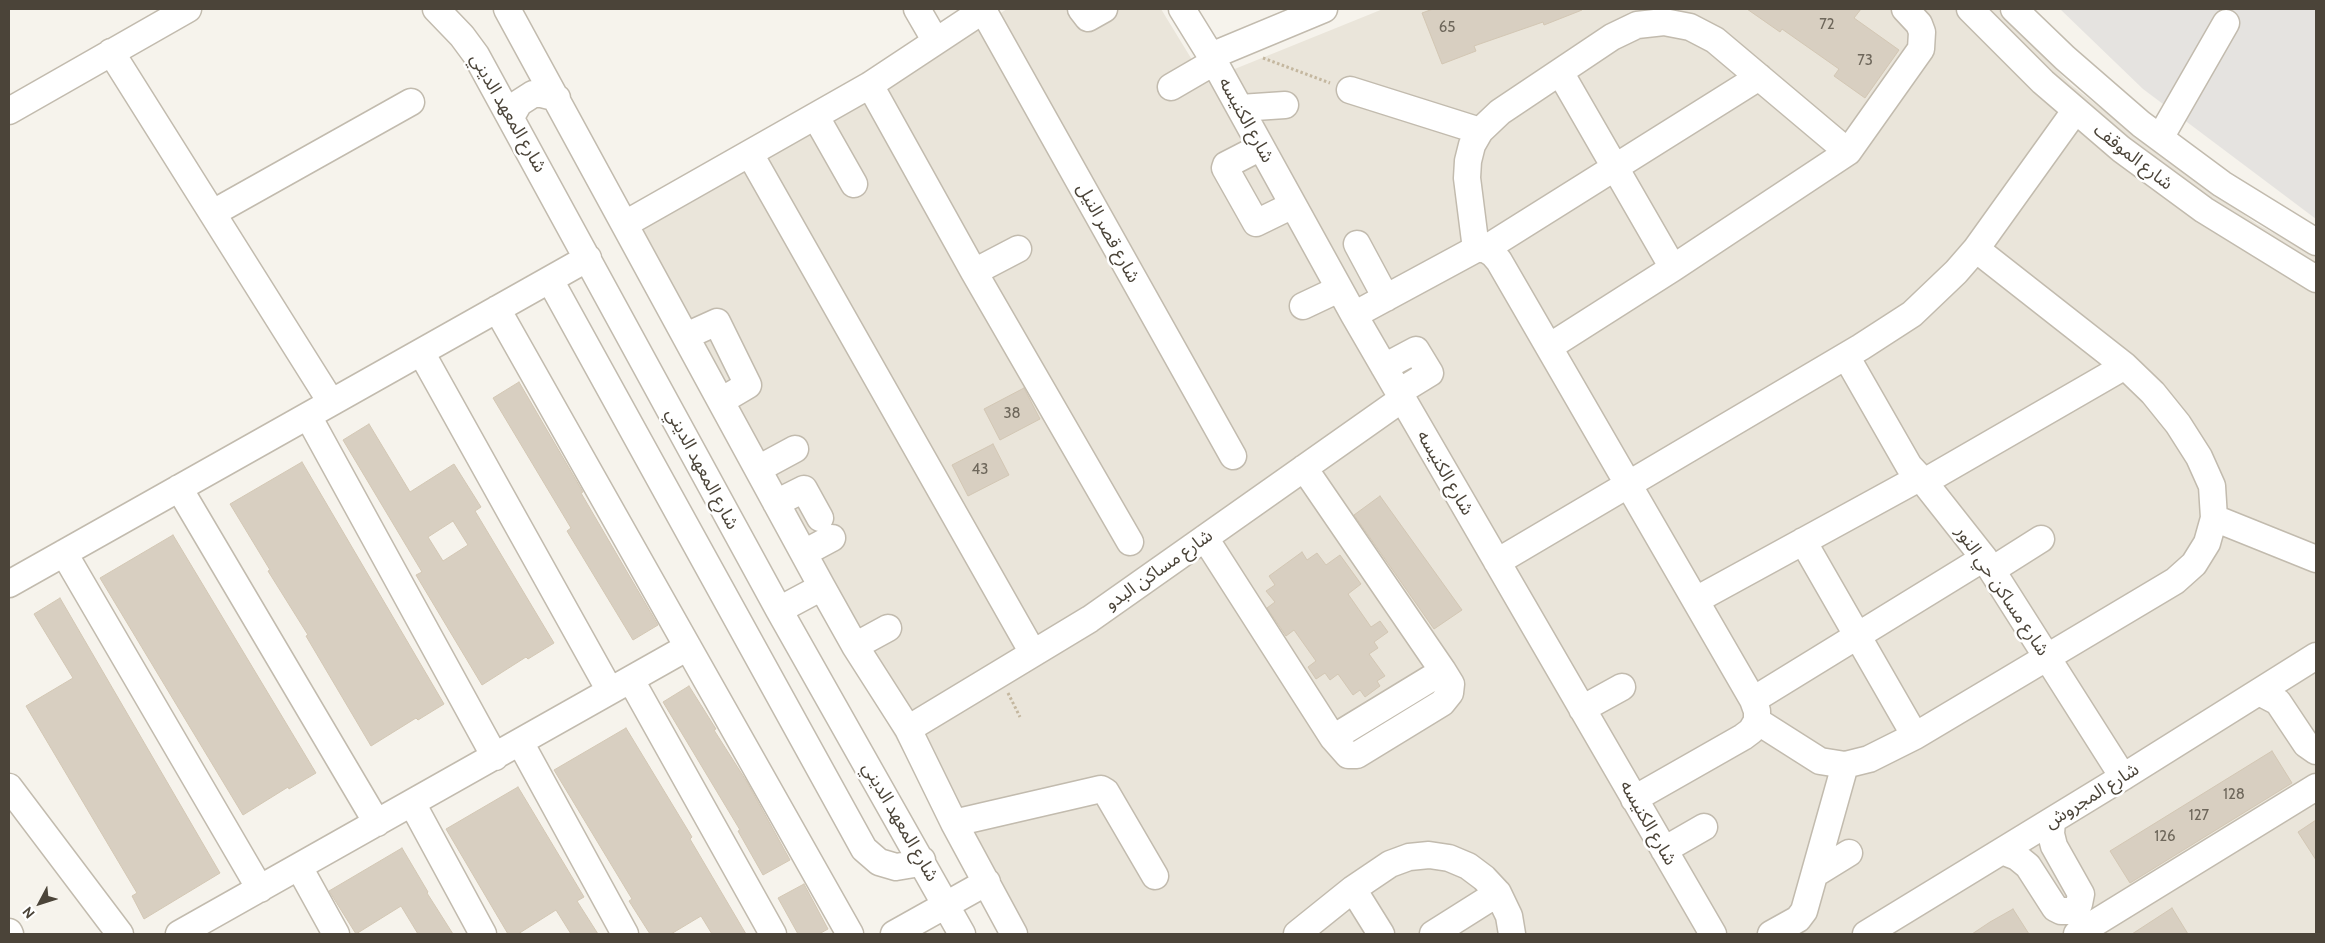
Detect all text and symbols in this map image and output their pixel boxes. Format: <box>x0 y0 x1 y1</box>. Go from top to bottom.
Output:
house number: 72 <box>1819 16 1835 34</box>
house number: 65 <box>1439 19 1455 37</box>
street label: شارع المعهد الديني <box>465 50 551 176</box>
house number: 73 <box>1857 52 1873 70</box>
street label: شارع الكنيسه <box>1214 74 1278 166</box>
street label: شارع الموقف <box>2089 119 2177 195</box>
street label: شارع قصر النيل <box>1072 179 1144 287</box>
street label: شارع المعهد الديني <box>661 405 743 533</box>
house number: 38 <box>1003 405 1021 423</box>
street label: شارع الكنيسه <box>1412 427 1478 519</box>
house number: 43 <box>972 461 988 479</box>
street label: شارع مساكن حي النور <box>1951 522 2053 660</box>
street label: شارع مساكن البدو <box>1101 525 1217 615</box>
street label: شارع المعهد الديني <box>857 759 943 885</box>
street label: شارع المجروش <box>2041 759 2143 833</box>
street label: شارع الكنيسه <box>1615 777 1681 869</box>
house number: 128 <box>2223 786 2245 804</box>
house number: 127 <box>2189 807 2209 825</box>
house number: 126 <box>2154 828 2176 846</box>
north arrow <box>15 878 65 928</box>
text: N <box>18 903 39 922</box>

